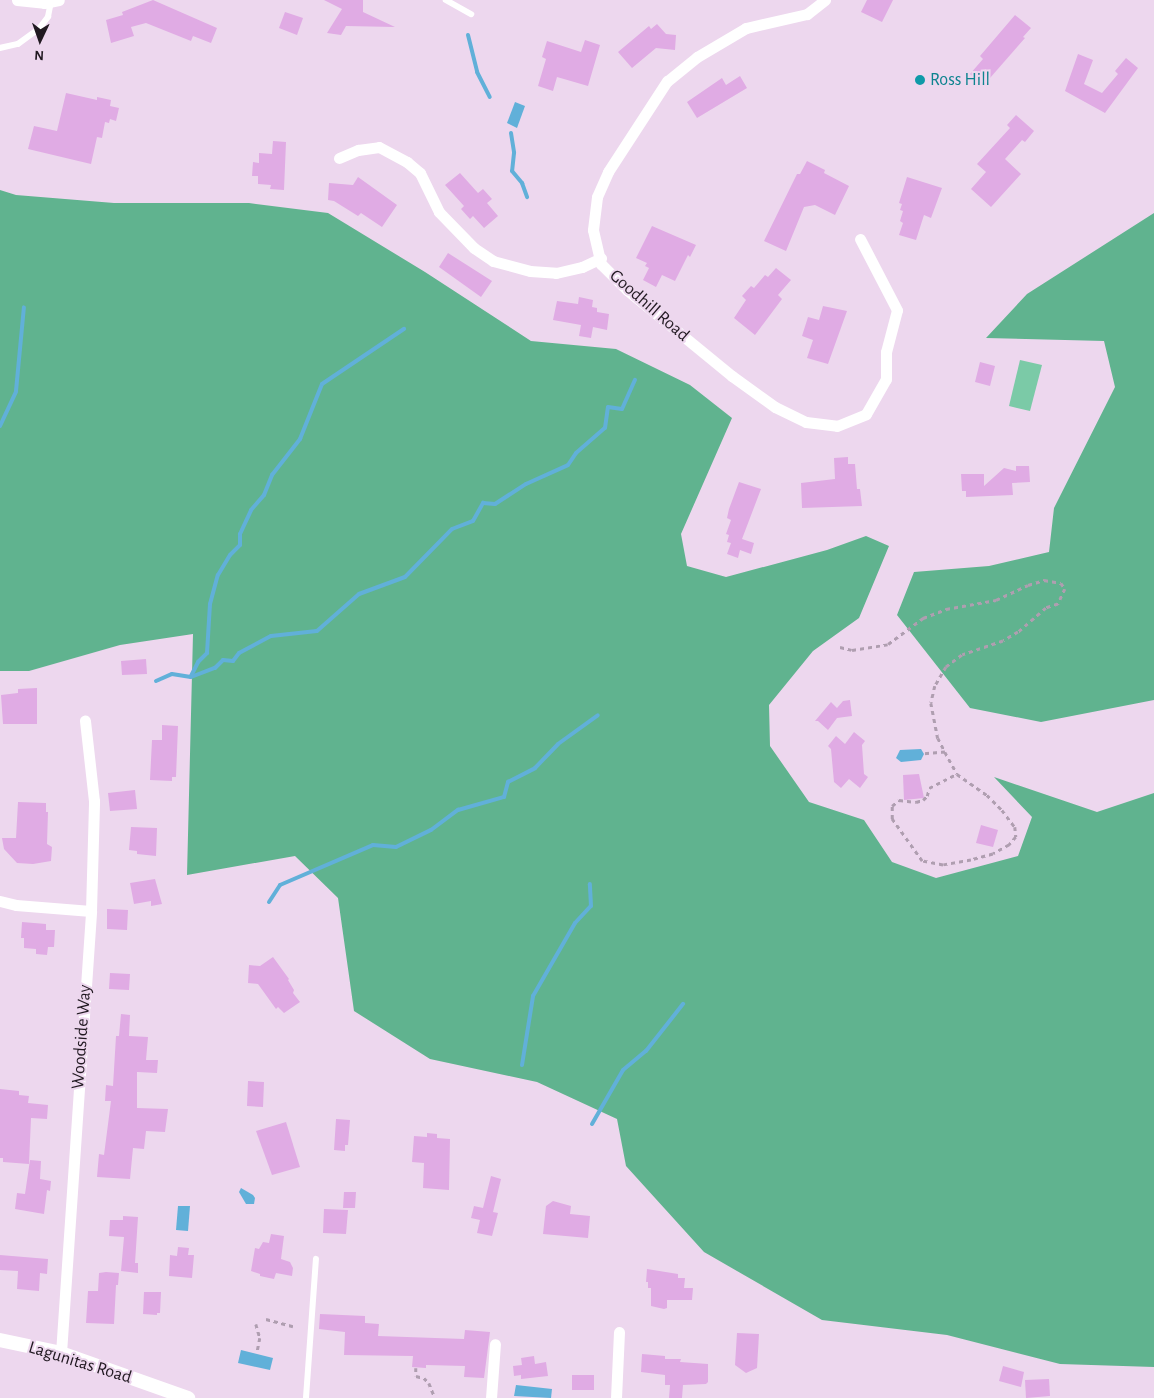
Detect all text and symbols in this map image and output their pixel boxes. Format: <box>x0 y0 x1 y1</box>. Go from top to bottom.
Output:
north arrow <box>15 15 65 65</box>
text: N <box>34 48 44 62</box>
place label: Ross Hill <box>930 69 990 91</box>
marker: Ross Hill <box>914 74 926 86</box>
street label: Goodhill Road <box>605 265 693 347</box>
street label: Woodside Way <box>68 984 96 1090</box>
street label: Lagunitas Road <box>26 1337 134 1389</box>

